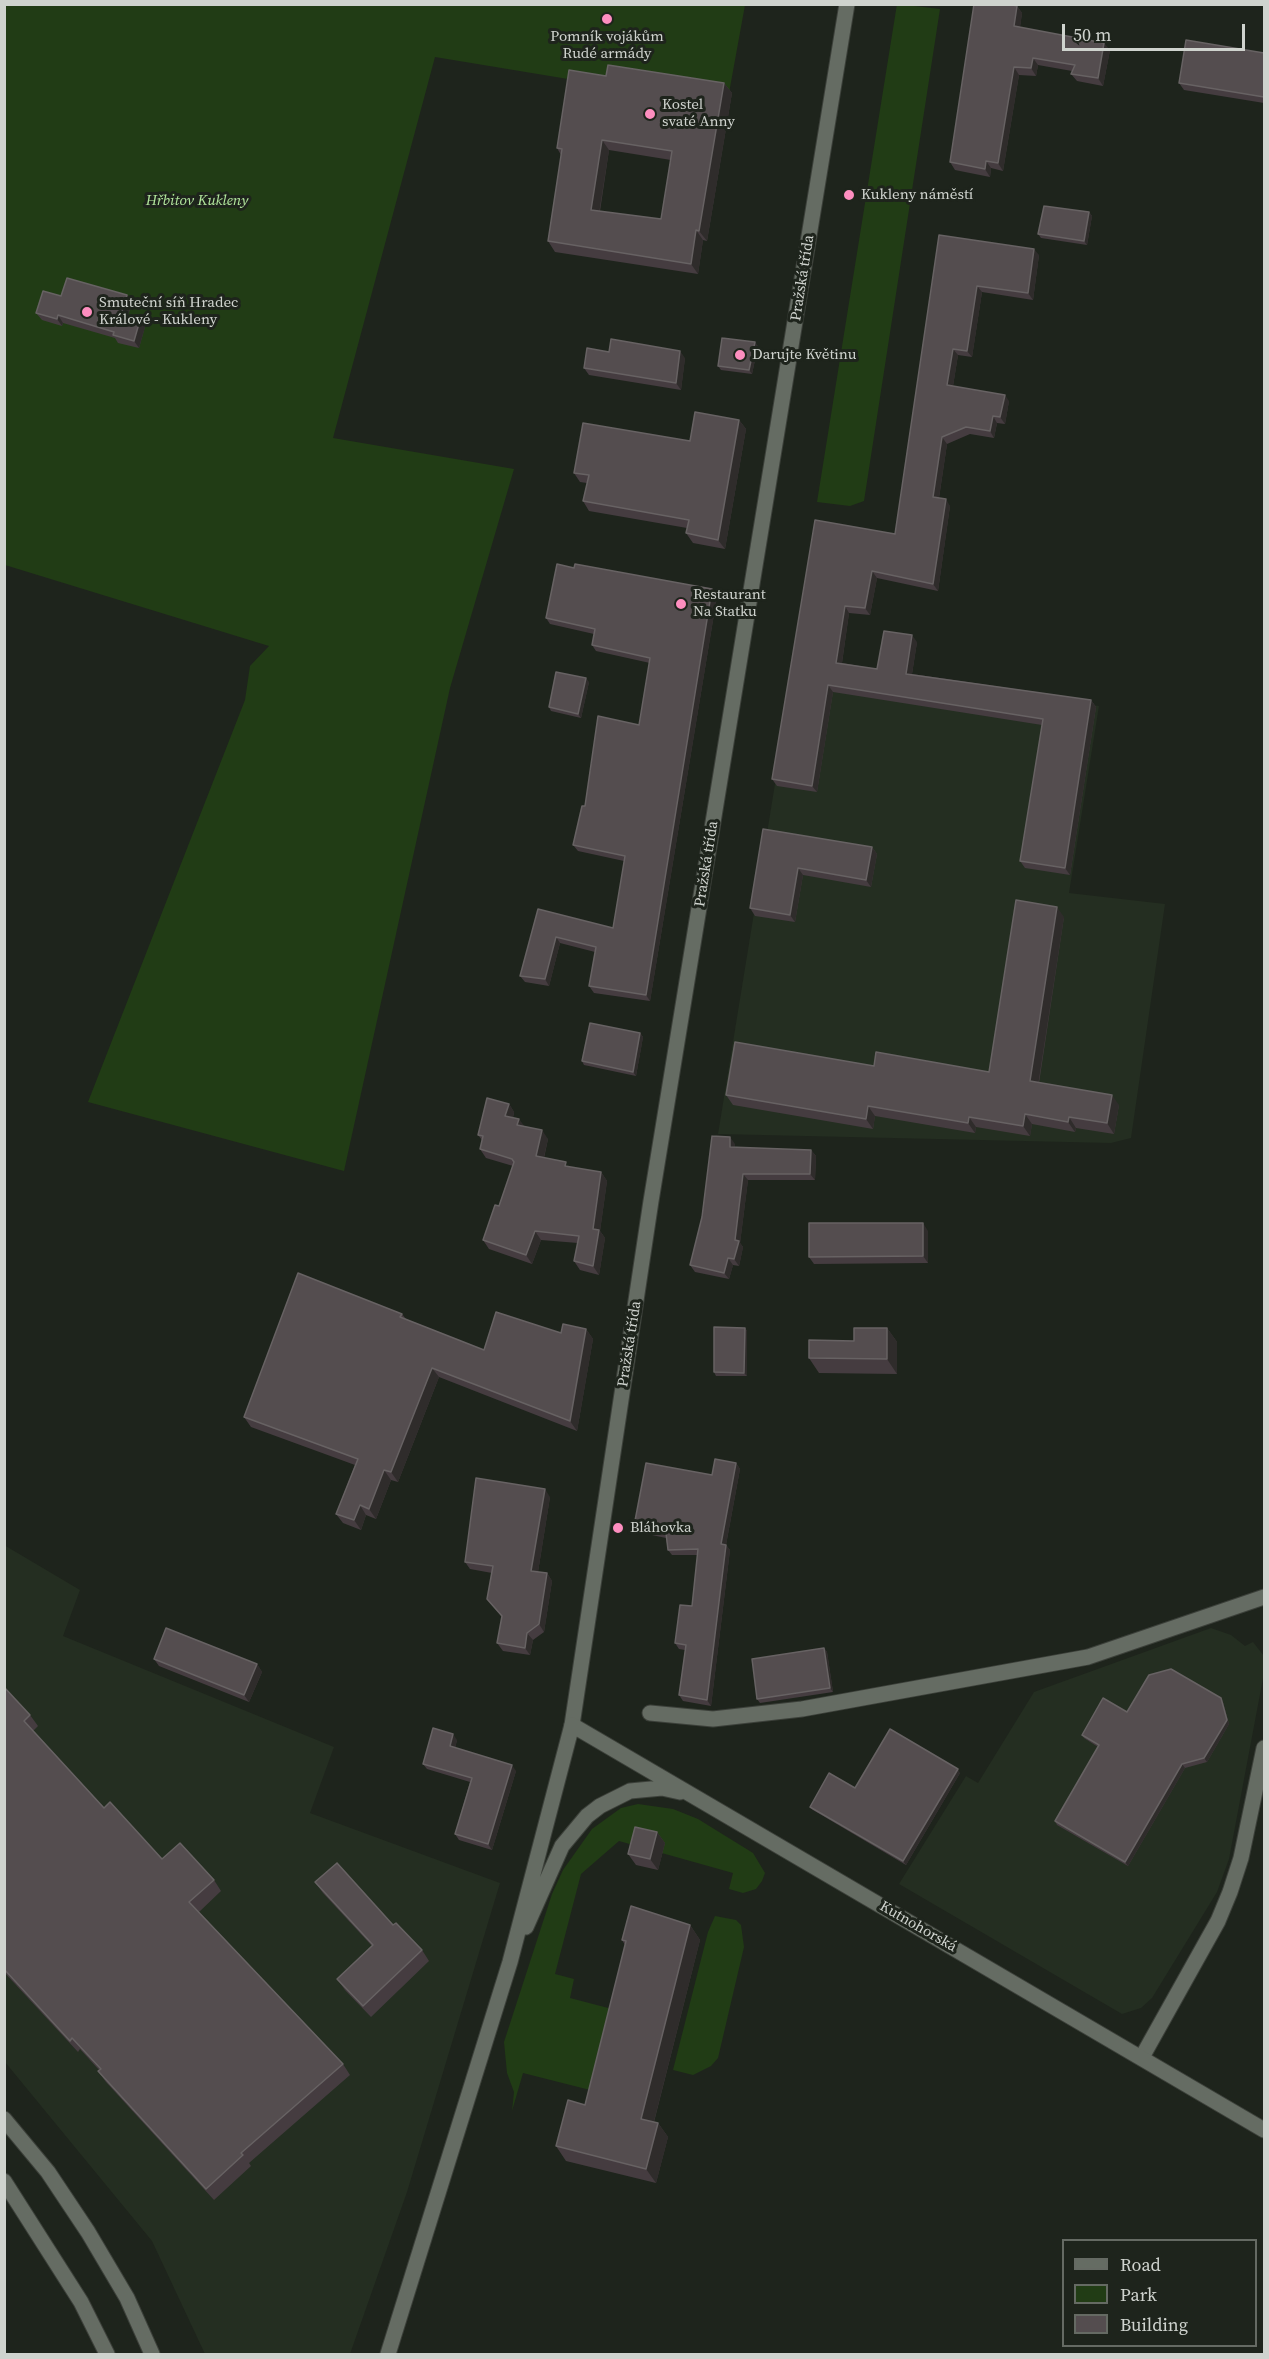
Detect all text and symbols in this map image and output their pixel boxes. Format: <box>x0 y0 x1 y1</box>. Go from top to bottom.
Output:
marker: Pomník vojákům Rudé armády <box>600 12 614 26</box>
scale bar <box>1065 12 1248 50</box>
text: 50 m <box>1073 22 1111 47</box>
place label: Pomník vojákům Rudé armády <box>550 28 664 63</box>
place label: Kostel svaté Anny <box>662 96 735 131</box>
marker: Kostel svaté Anny <box>643 107 657 121</box>
place label: Kukleny náměstí <box>861 186 973 204</box>
marker: Kukleny náměstí <box>842 188 856 202</box>
park label: Hřbitov Kukleny <box>146 192 248 210</box>
street label: Pražská třída <box>787 234 819 322</box>
place label: Smuteční síň Hradec Králové - Kukleny <box>99 294 238 329</box>
marker: Smuteční síň Hradec Králové - Kukleny <box>80 305 94 319</box>
place label: Darujte Květinu <box>752 346 857 364</box>
marker: Darujte Květinu <box>733 348 747 362</box>
place label: Restaurant Na Statku <box>693 586 766 621</box>
marker: Restaurant Na Statku <box>674 597 688 611</box>
street label: Pražská třída <box>691 820 723 908</box>
street label: Pražská třída <box>614 1300 646 1388</box>
place label: Bláhovka <box>630 1519 692 1537</box>
marker: Bláhovka <box>611 1521 625 1535</box>
street label: Kutnohorská <box>876 1898 960 1956</box>
legend <box>1062 2239 1257 2347</box>
text: Road <box>1120 2252 1161 2277</box>
text: Park <box>1120 2282 1157 2307</box>
text: Building <box>1120 2312 1188 2337</box>

